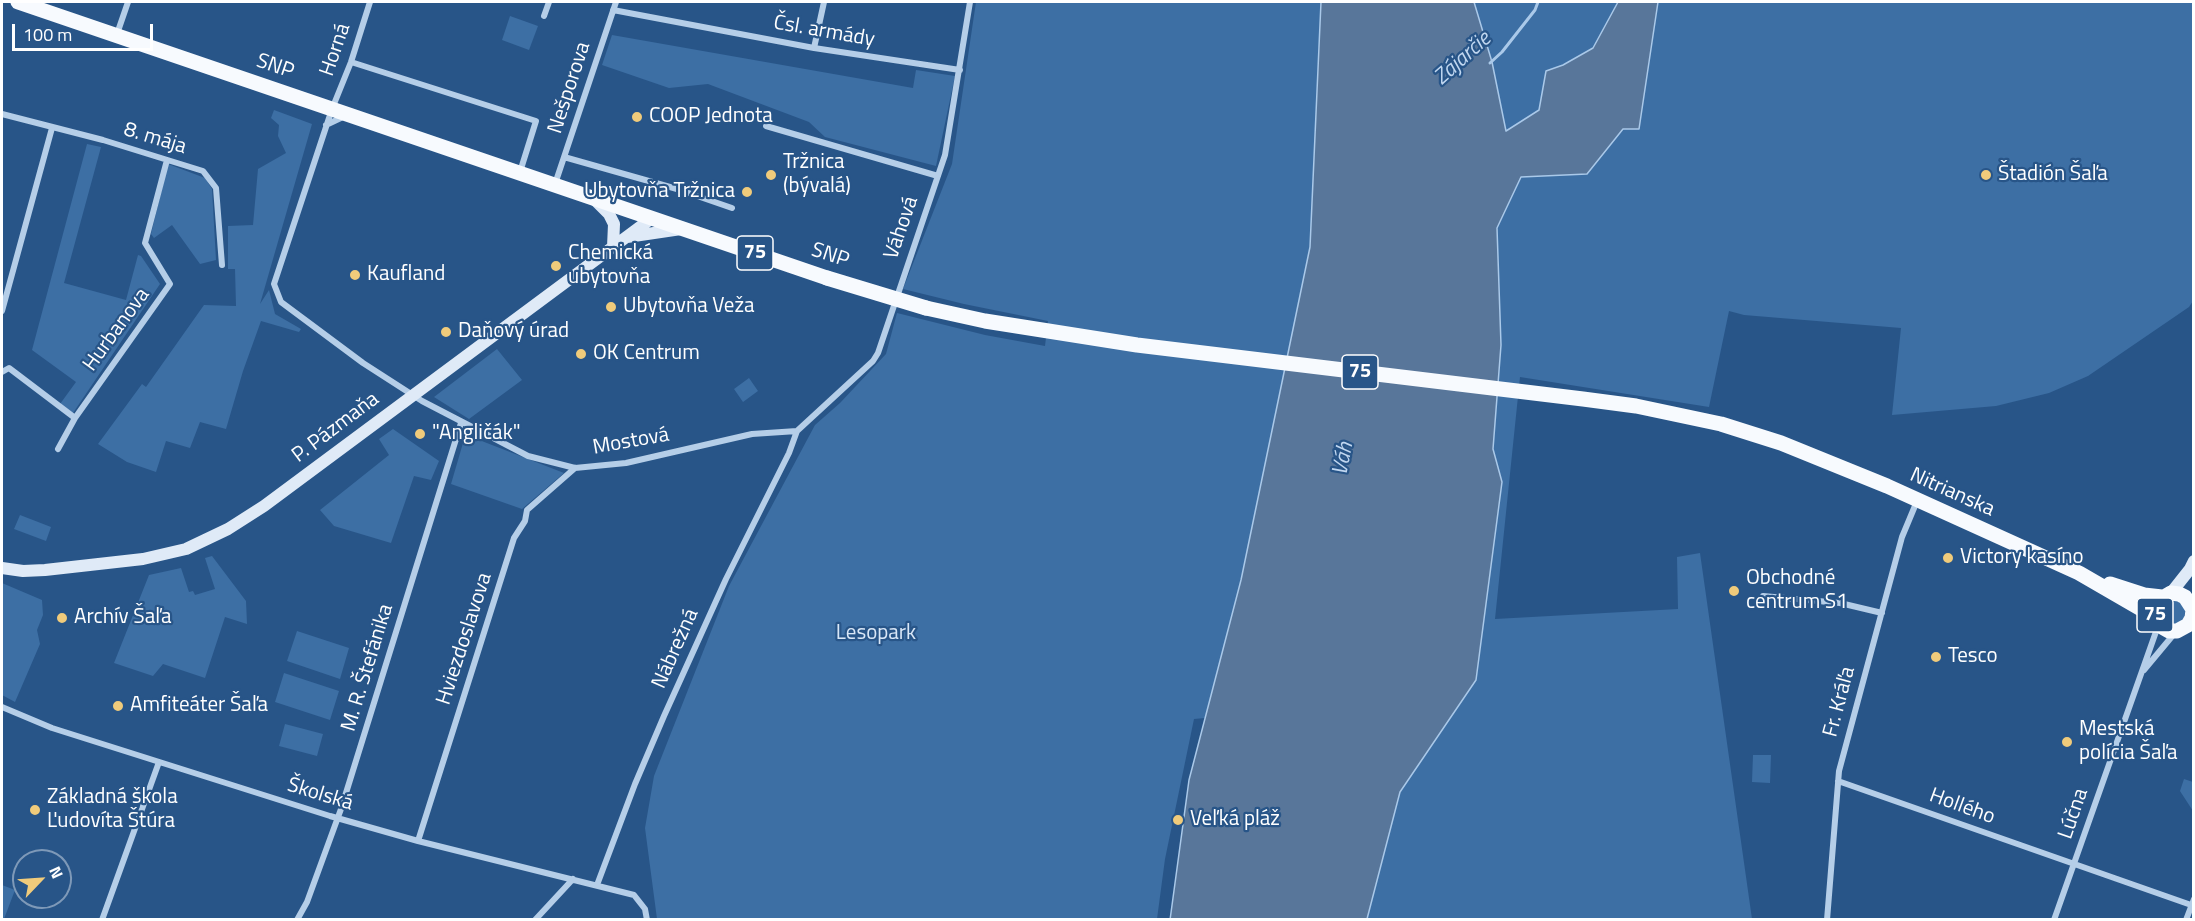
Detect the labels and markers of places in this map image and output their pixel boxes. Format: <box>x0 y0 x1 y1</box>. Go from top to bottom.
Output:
place label: COOP Jednota <box>649 104 773 130</box>
marker: COOP Jednota <box>630 110 644 124</box>
place label: Tržnica (bývalá) <box>783 150 851 200</box>
place label: Štadión Šaľa <box>1998 162 2108 188</box>
marker: Tržnica (bývalá) <box>764 168 778 182</box>
marker: Štadión Šaľa <box>1979 168 1993 182</box>
place label: Ubytovňa Tržnica <box>584 179 735 205</box>
marker: Ubytovňa Tržnica <box>740 185 754 199</box>
place label: Chemická ubytovňa <box>568 241 653 291</box>
marker: Chemická ubytovňa <box>549 259 563 273</box>
place label: Kaufland <box>367 262 445 288</box>
marker: Kaufland <box>348 268 362 282</box>
place label: Ubytovňa Veža <box>623 294 755 320</box>
marker: Ubytovňa Veža <box>604 300 618 314</box>
place label: Daňový úrad <box>458 319 569 345</box>
marker: Daňový úrad <box>439 325 453 339</box>
place label: OK Centrum <box>593 341 700 367</box>
marker: OK Centrum <box>574 347 588 361</box>
place label: "Angličák" <box>432 421 521 447</box>
marker: "Angličák" <box>413 427 427 441</box>
place label: Victory kasíno <box>1960 545 2084 571</box>
marker: Victory kasíno <box>1941 551 1955 565</box>
place label: Obchodné centrum S1 <box>1746 566 1848 616</box>
marker: Obchodné centrum S1 <box>1727 584 1741 598</box>
place label: Archív Šaľa <box>74 605 171 631</box>
marker: Archív Šaľa <box>55 611 69 625</box>
place label: Tesco <box>1948 644 1998 670</box>
marker: Tesco <box>1929 650 1943 664</box>
place label: Amfiteáter Šaľa <box>130 693 268 719</box>
marker: Amfiteáter Šaľa <box>111 699 125 713</box>
place label: Mestská polícia Šaľa <box>2079 717 2178 767</box>
marker: Mestská polícia Šaľa <box>2060 735 2074 749</box>
place label: Základná škola Ľudovíta Štúra <box>47 785 178 835</box>
marker: Základná škola Ľudovíta Štúra <box>28 803 42 817</box>
place label: Veľká pláž <box>1190 807 1280 833</box>
marker: Veľká pláž <box>1171 813 1185 827</box>

